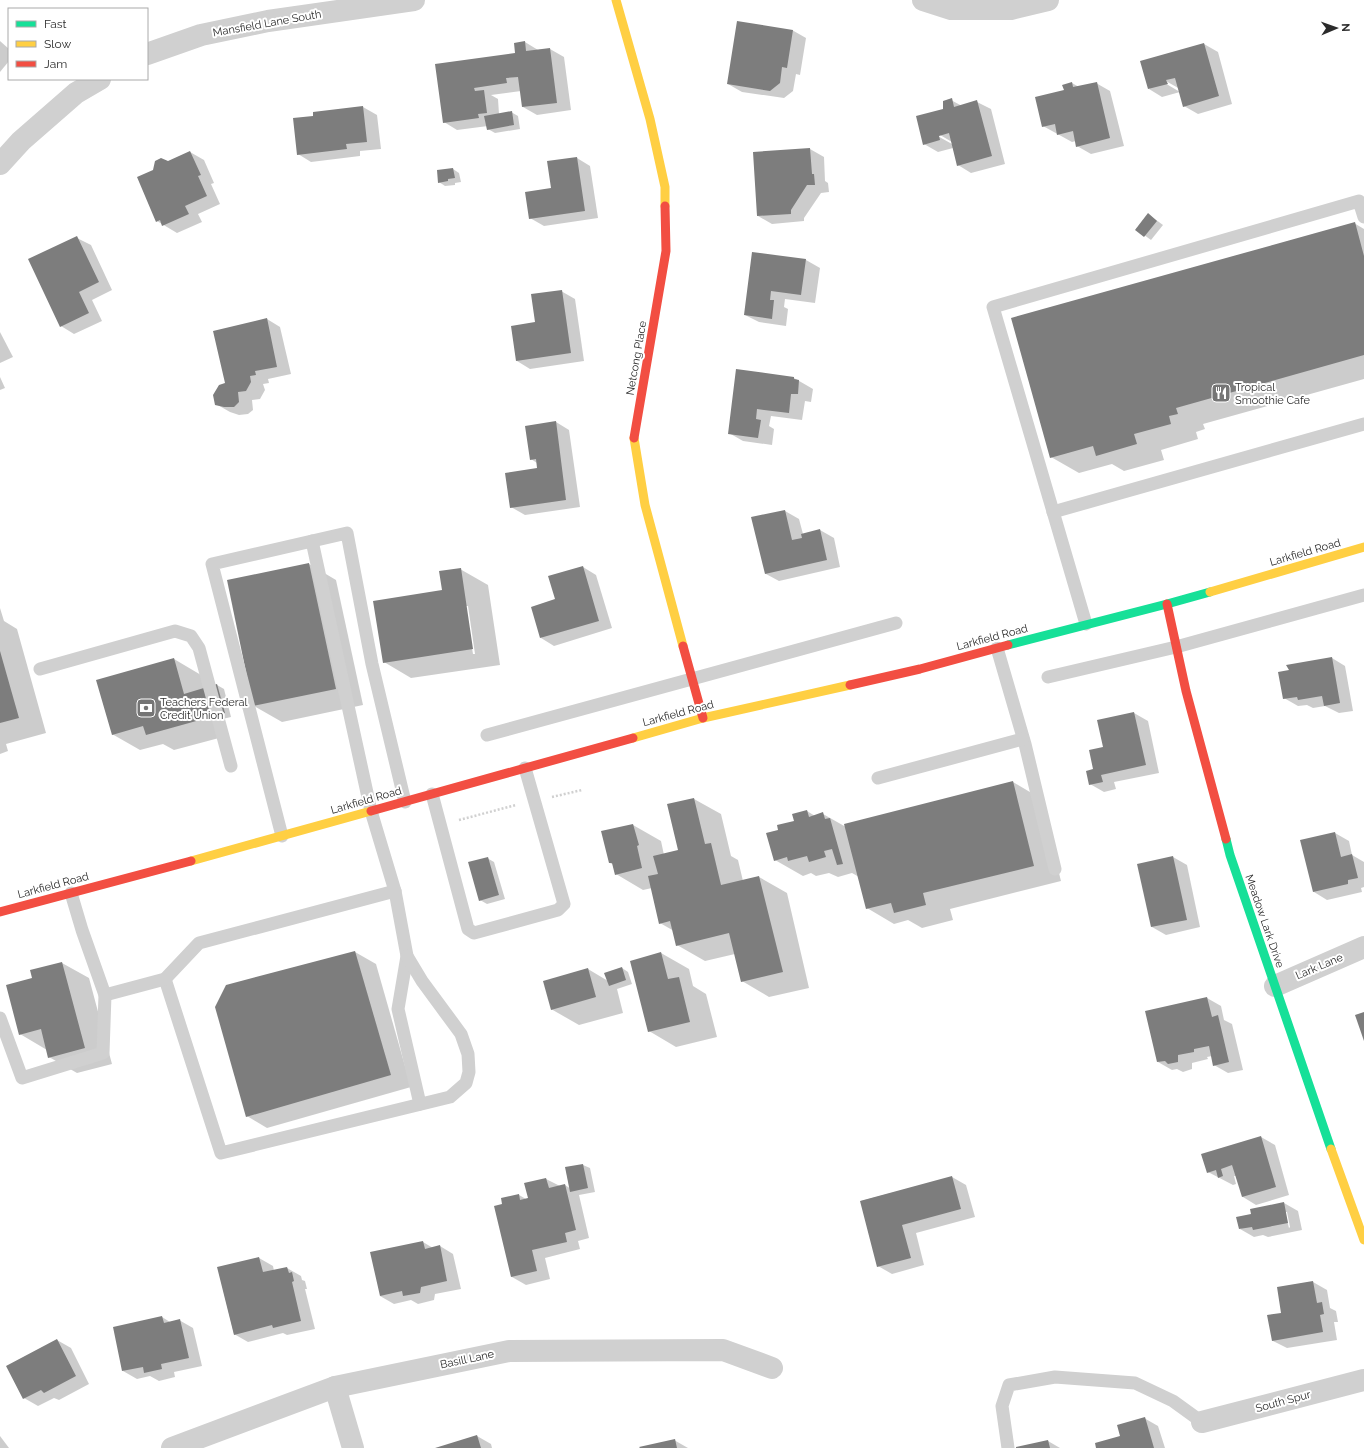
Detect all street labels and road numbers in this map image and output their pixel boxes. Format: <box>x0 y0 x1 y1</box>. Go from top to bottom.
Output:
street label: Mansfield Lane South <box>212 8 322 39</box>
street label: Netcong Place <box>624 319 650 396</box>
street label: Larkfield Road <box>1268 536 1342 569</box>
street label: Larkfield Road <box>955 622 1029 653</box>
street label: Larkfield Road <box>641 698 715 729</box>
street label: Larkfield Road <box>329 784 403 817</box>
street label: Larkfield Road <box>16 870 90 901</box>
street label: Meadow Lark Drive <box>1242 873 1287 970</box>
street label: Lark Lane <box>1294 950 1345 982</box>
street label: Basill Lane <box>439 1347 496 1372</box>
street label: South Spur <box>1254 1388 1312 1415</box>

